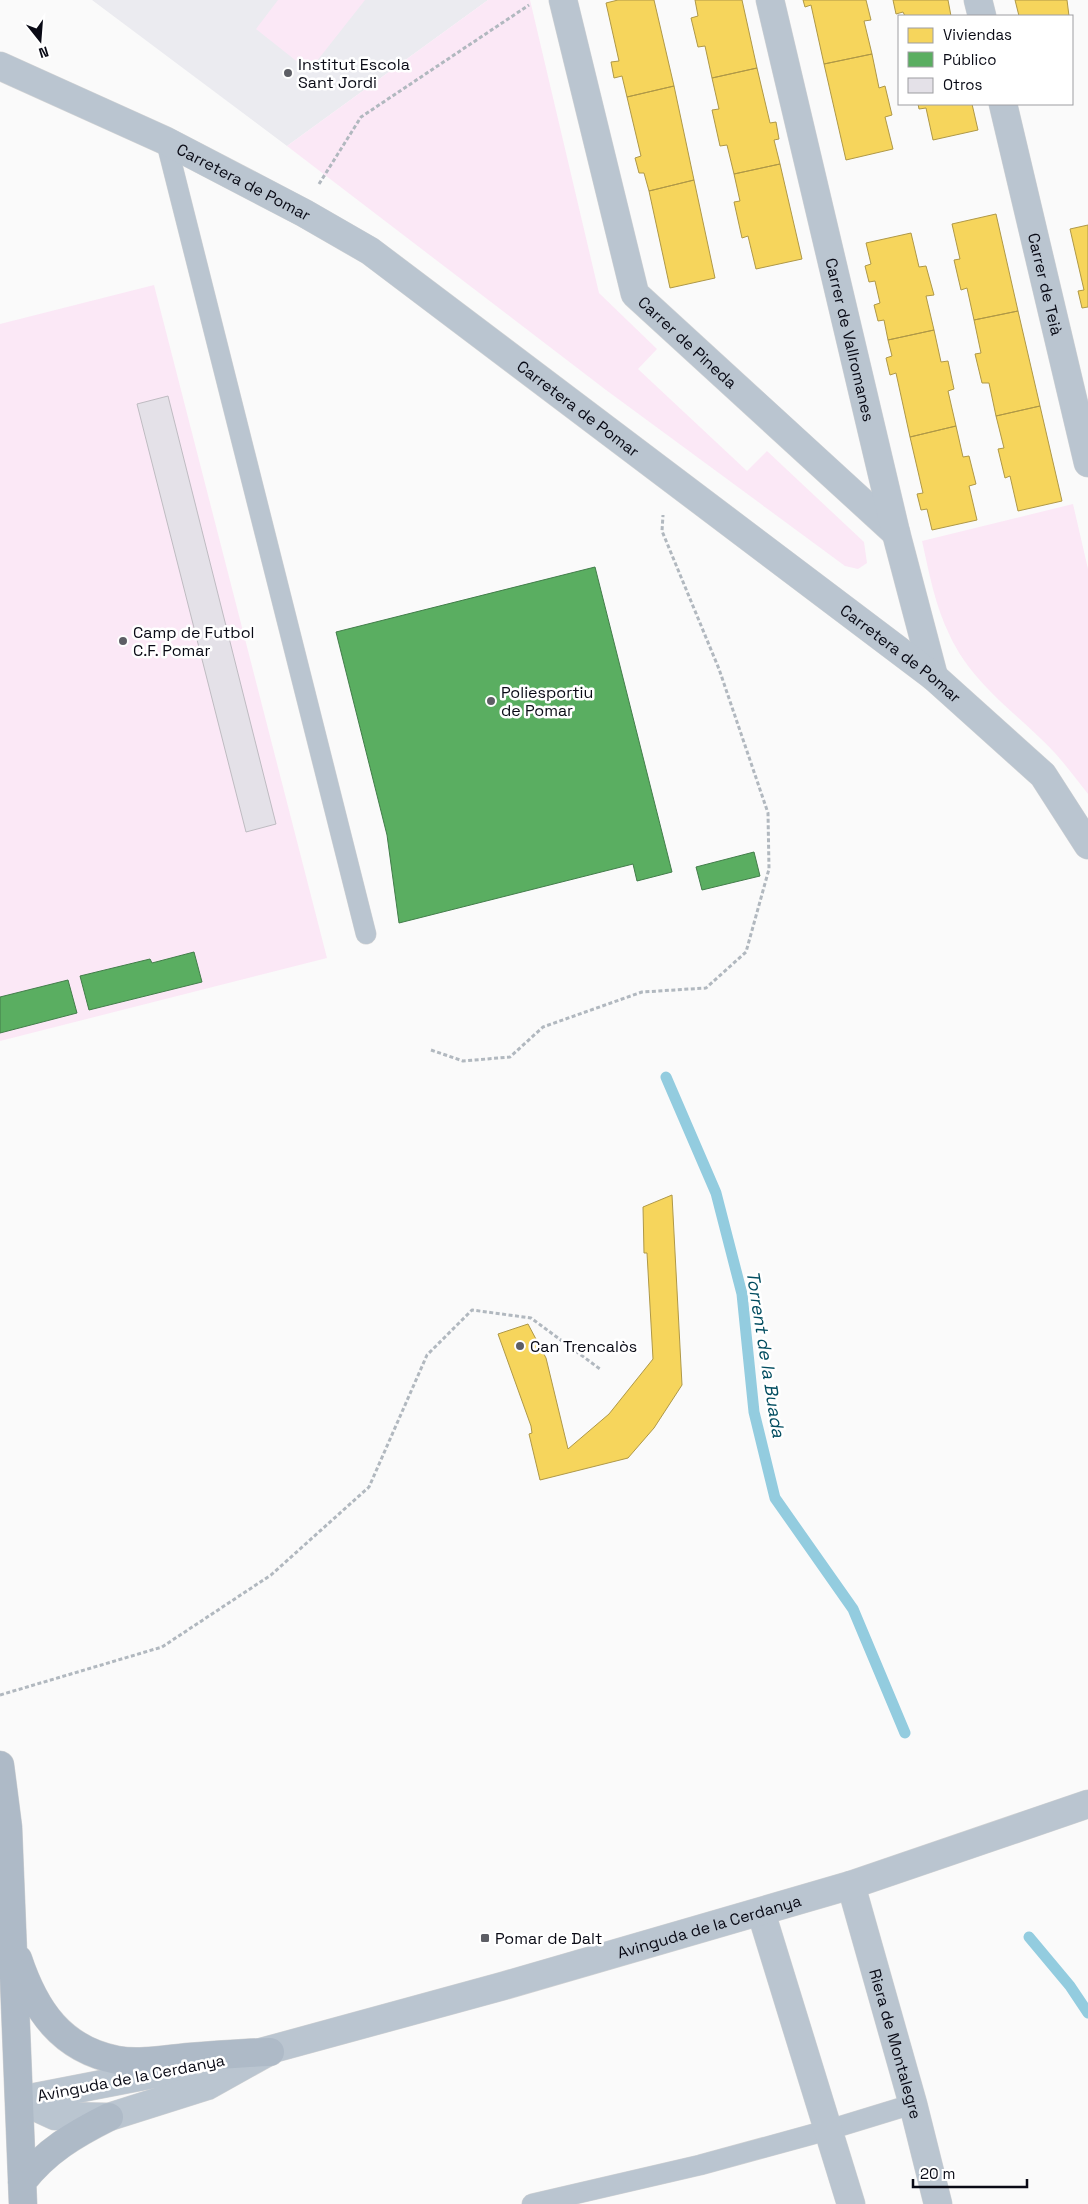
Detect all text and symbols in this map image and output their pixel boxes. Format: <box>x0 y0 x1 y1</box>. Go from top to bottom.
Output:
north arrow <box>15 15 65 65</box>
legend <box>898 15 1073 105</box>
text: Viviendas <box>943 25 1012 44</box>
text: N <box>37 42 51 62</box>
text: Público <box>943 50 996 69</box>
place label: Institut Escola Sant Jordi <box>298 54 410 93</box>
marker: Institut Escola Sant Jordi <box>282 67 294 79</box>
text: Otros <box>943 75 983 94</box>
street label: Carretera de Pomar <box>173 138 315 225</box>
street label: Carrer de Teià <box>1023 231 1068 337</box>
street label: Carrer de Vallromanes <box>821 256 880 423</box>
street label: Carrer de Pineda <box>634 291 742 393</box>
street label: Carretera de Pomar <box>513 355 644 461</box>
street label: Carretera de Pomar <box>836 599 966 707</box>
place label: Camp de Futbol C.F. Pomar <box>133 622 254 661</box>
marker: Camp de Futbol C.F. Pomar <box>117 635 129 647</box>
place label: Poliesportiu de Pomar <box>501 682 593 721</box>
marker: Poliesportiu de Pomar <box>485 695 497 707</box>
water label: Torrent de la Buada <box>741 1269 791 1440</box>
place label: Can Trencalòs <box>530 1336 637 1357</box>
marker: Can Trencalòs <box>514 1340 526 1352</box>
street label: Avinguda de la Cerdanya <box>615 1890 804 1963</box>
place label: Pomar de Dalt <box>495 1928 602 1949</box>
marker: Pomar de Dalt <box>479 1932 491 1944</box>
street label: Riera de Montalegre <box>865 1966 927 2121</box>
street label: Avinguda de la Cerdanya <box>35 2050 227 2106</box>
scale bar <box>913 2156 1027 2188</box>
text: 20 m <box>920 2164 955 2183</box>

